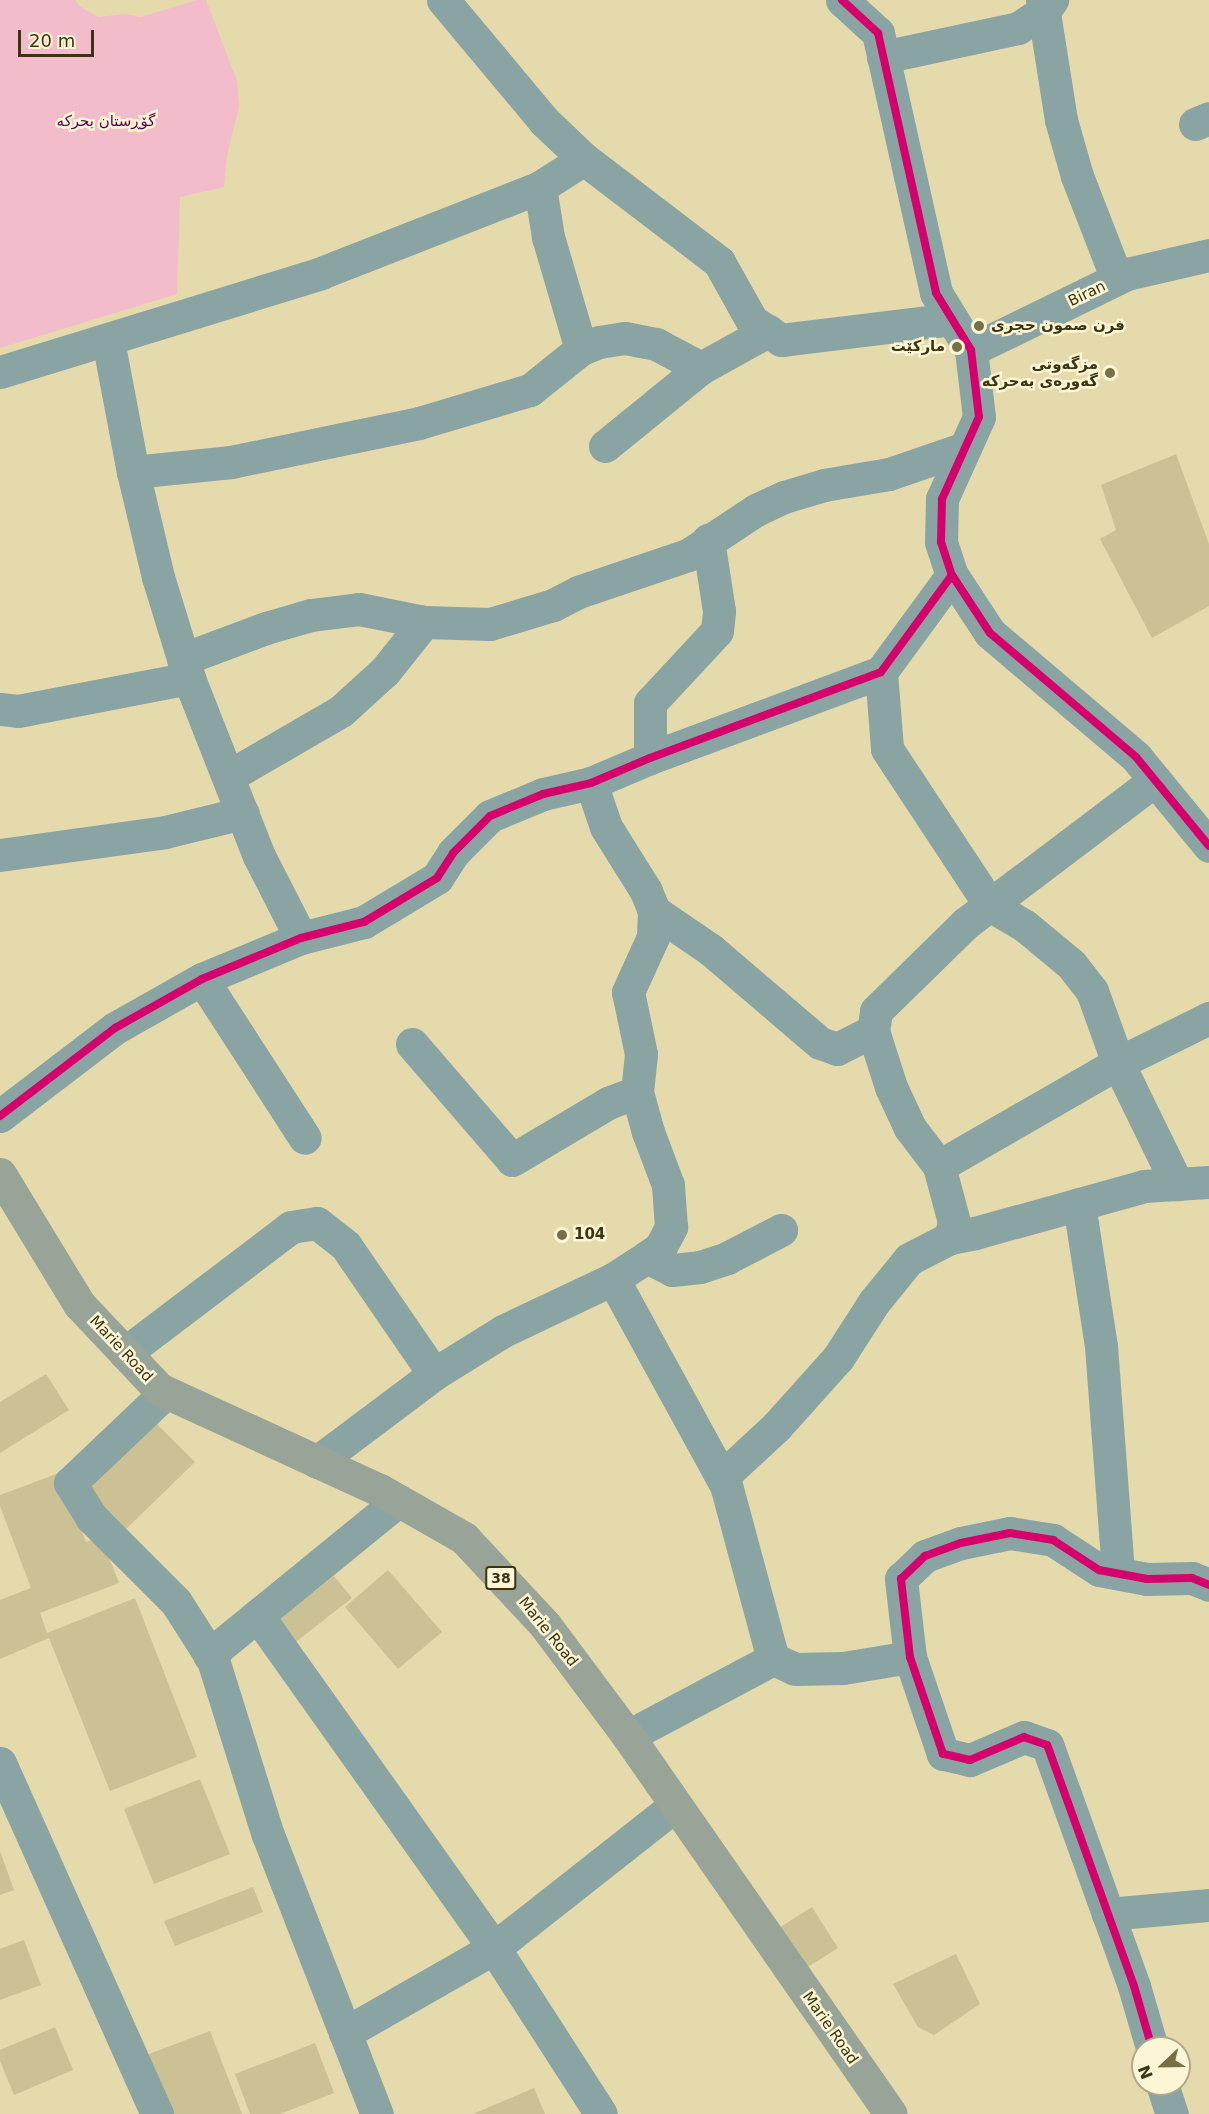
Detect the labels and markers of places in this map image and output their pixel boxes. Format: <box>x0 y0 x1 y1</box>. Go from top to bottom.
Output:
place label: فرن صمون حجری <box>991 317 1125 335</box>
marker: فرن صمون حجری <box>972 319 986 333</box>
place label: مارکێت <box>891 338 945 356</box>
marker: مارکێت <box>950 340 964 354</box>
place label: مزگەوتی گەورەی بەحرکە <box>982 355 1098 390</box>
marker: مزگەوتی گەورەی بەحرکە <box>1103 366 1117 380</box>
place label: 104 <box>574 1226 605 1244</box>
marker: 104 <box>555 1228 569 1242</box>

